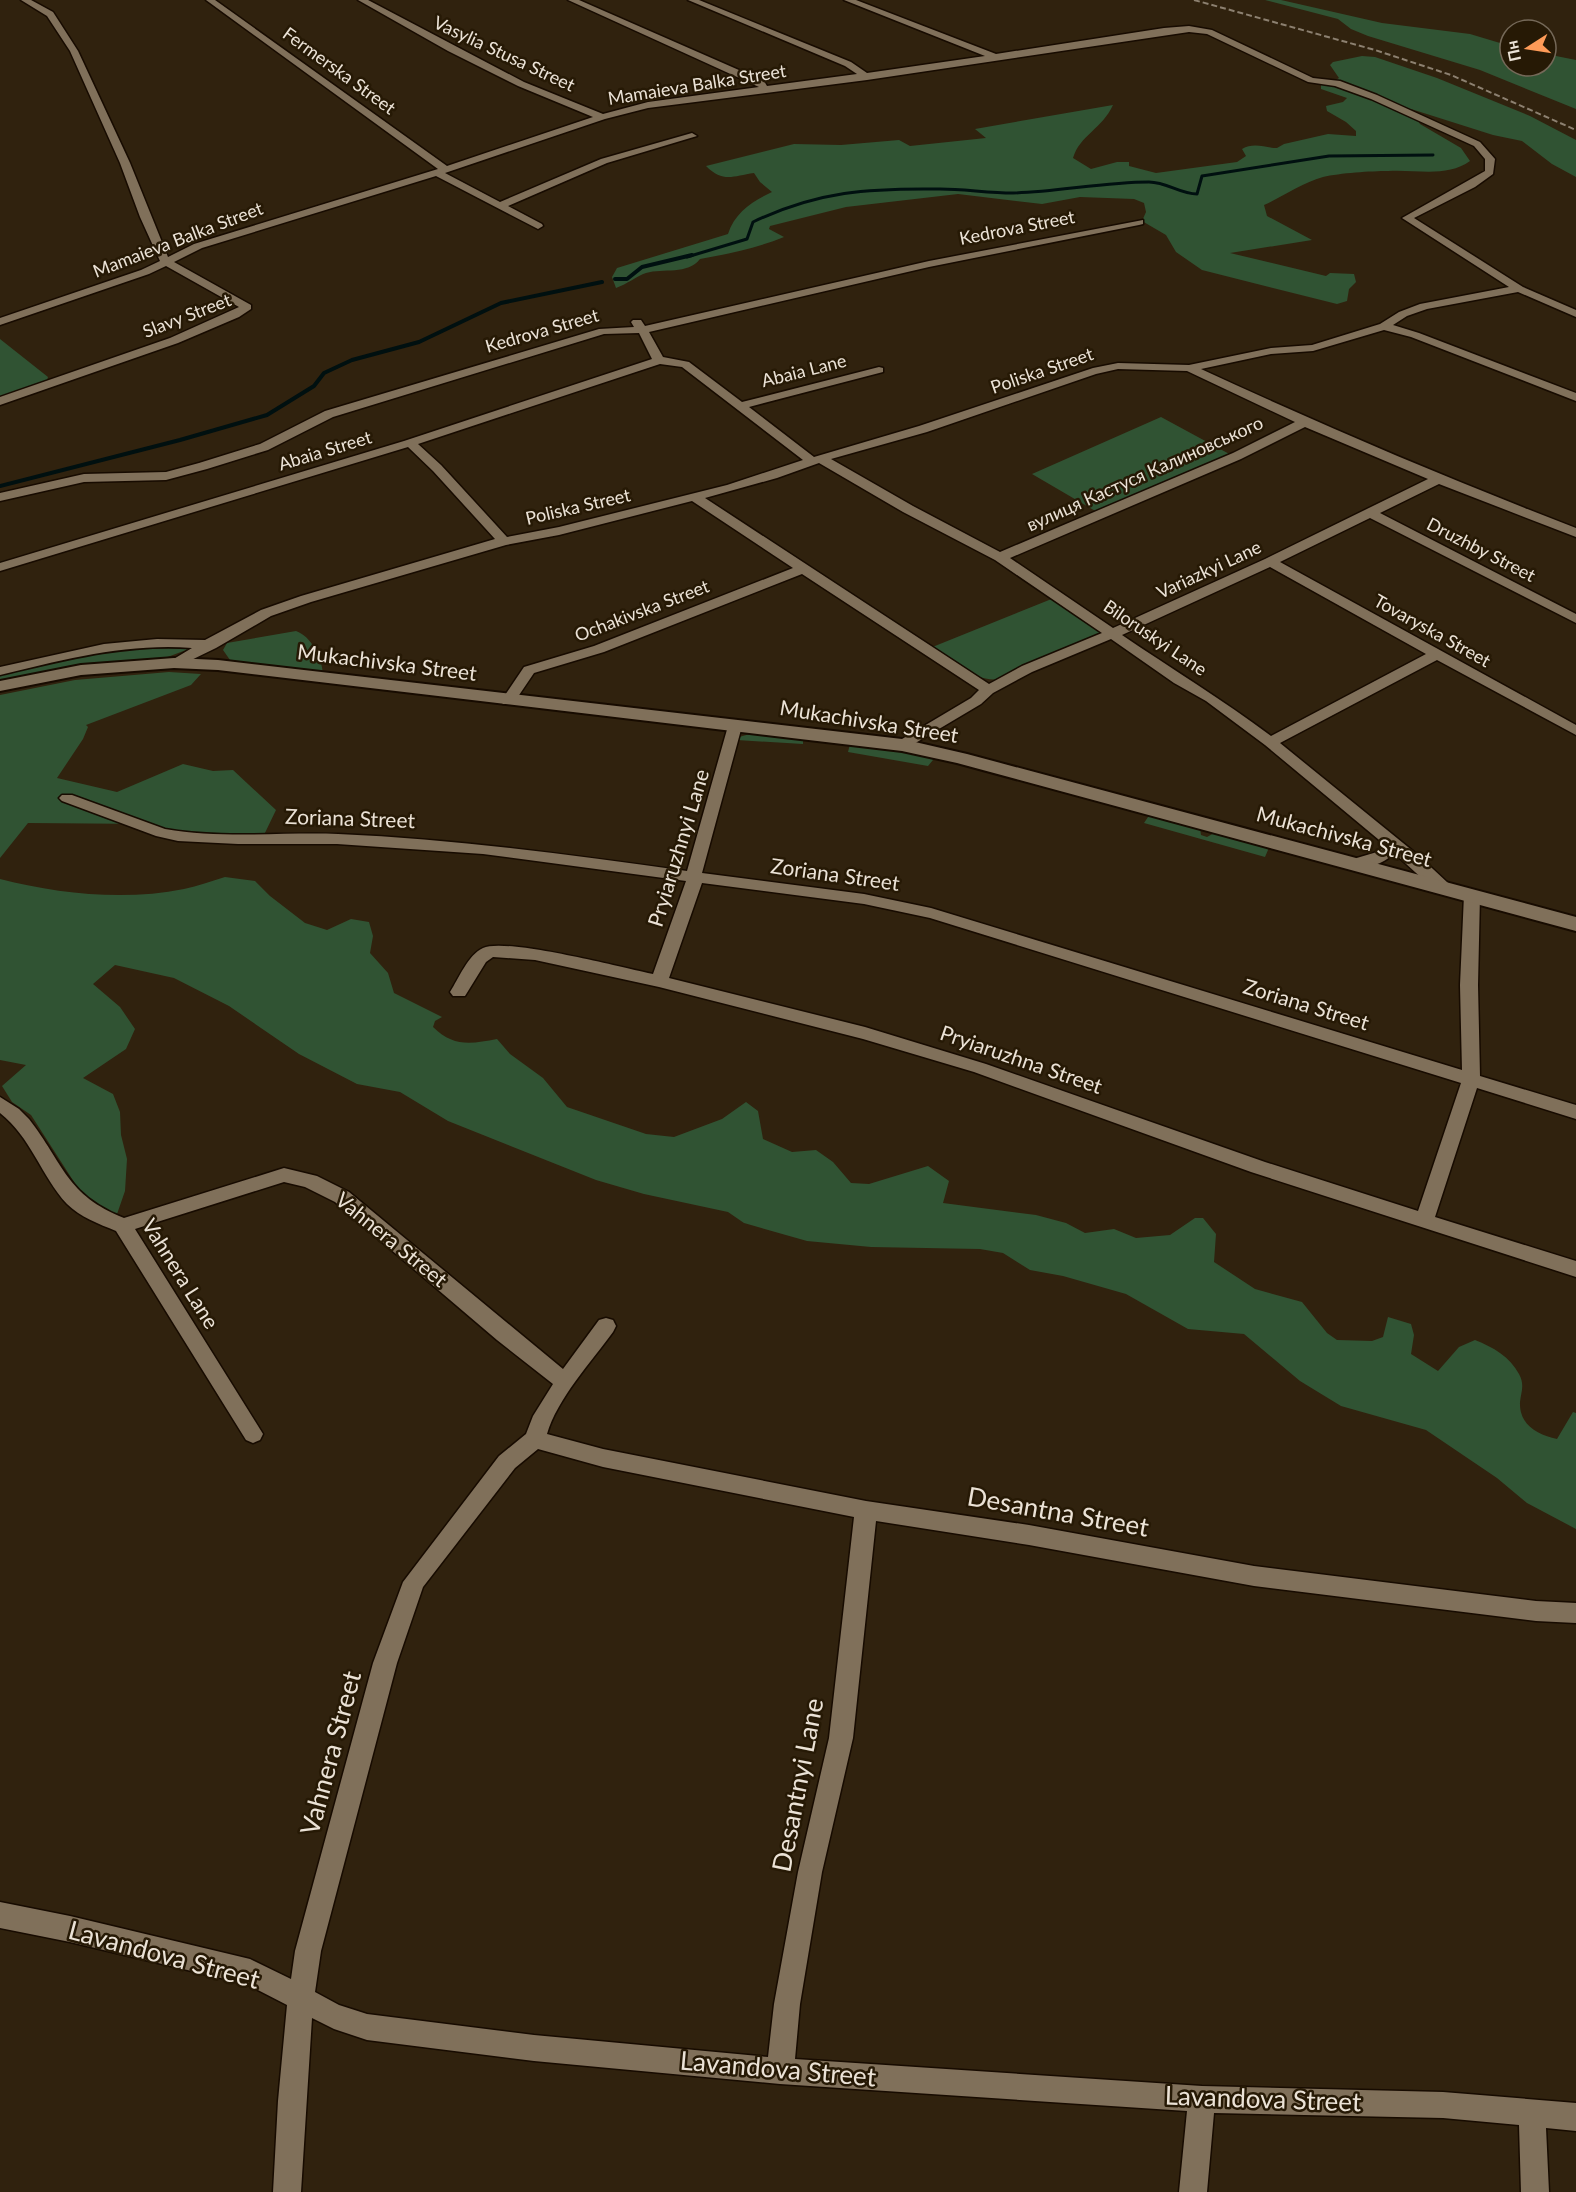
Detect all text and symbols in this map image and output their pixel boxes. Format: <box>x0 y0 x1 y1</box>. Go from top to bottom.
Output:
street label: Vasylia Stusa Street <box>430 11 579 96</box>
north arrow <box>1498 18 1558 78</box>
street label: Fermerska Street <box>279 22 401 119</box>
text: Пн <box>1501 39 1524 63</box>
street label: Mamaieva Balka Street <box>606 59 788 109</box>
street label: Mamaieva Balka Street <box>90 196 266 282</box>
street label: Kedrova Street <box>957 205 1077 249</box>
street label: Slavy Street <box>139 288 234 342</box>
street label: Kedrova Street <box>482 303 602 357</box>
street label: Poliska Street <box>988 342 1096 398</box>
street label: Abaia Lane <box>759 349 849 391</box>
street label: вулиця Кастуся Калиновського <box>1023 411 1266 535</box>
street label: Abaia Street <box>275 425 375 475</box>
street label: Poliska Street <box>523 483 633 529</box>
street label: Druzhby Street <box>1423 512 1540 586</box>
street label: Variazkyi Lane <box>1153 535 1264 603</box>
street label: Ochakivska Street <box>571 574 713 646</box>
street label: Tovaryska Street <box>1370 589 1495 672</box>
street label: Biloruskyi Lane <box>1100 595 1211 680</box>
street label: Mukachivska Street <box>296 638 479 685</box>
street label: Mukachivska Street <box>778 694 961 747</box>
street label: Pryiaruzhnyi Lane <box>642 766 713 929</box>
street label: Mukachivska Street <box>1254 800 1435 871</box>
street label: Zoriana Street <box>285 803 416 832</box>
street label: Zoriana Street <box>769 852 902 895</box>
street label: Zoriana Street <box>1241 973 1373 1035</box>
street label: Pryiaruzhna Street <box>937 1019 1106 1098</box>
street label: Vahnera Street <box>331 1186 453 1292</box>
street label: Vahnera Lane <box>138 1214 225 1333</box>
street label: Desantna Street <box>965 1479 1152 1543</box>
street label: Vahnera Street <box>293 1666 367 1838</box>
street label: Desantnyi Lane <box>765 1695 830 1874</box>
street label: Lavandova Street <box>65 1913 264 1995</box>
street label: Lavandova Street <box>679 2043 878 2093</box>
street label: Lavandova Street <box>1164 2079 1363 2117</box>

